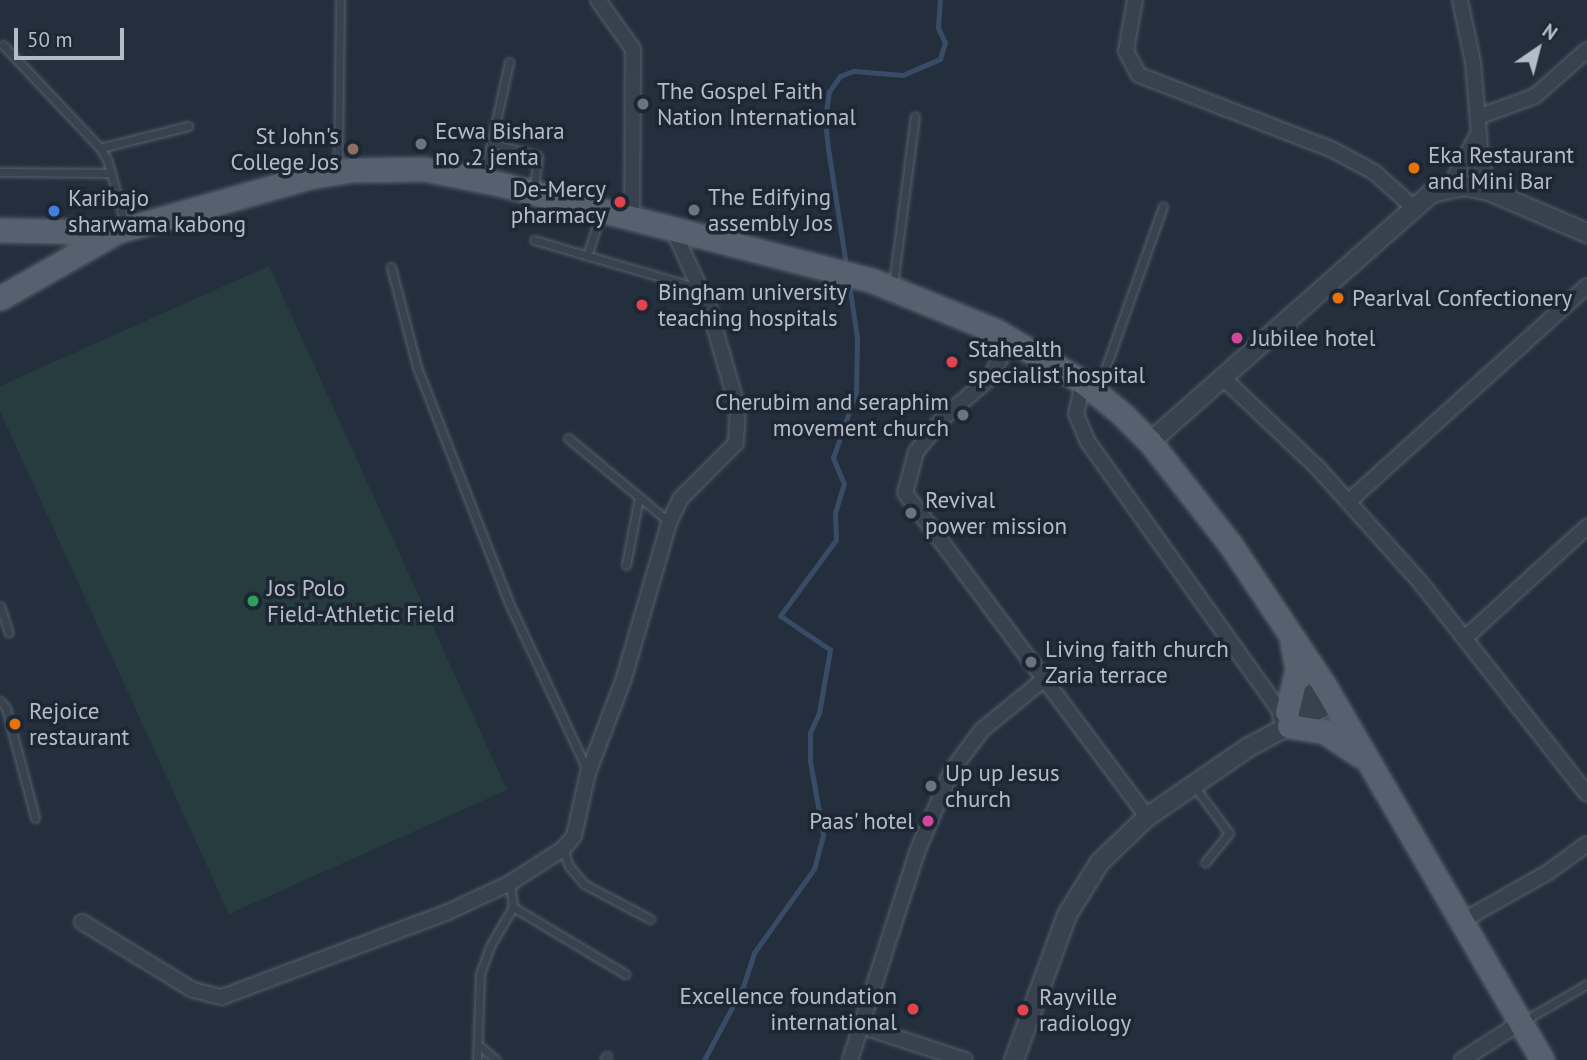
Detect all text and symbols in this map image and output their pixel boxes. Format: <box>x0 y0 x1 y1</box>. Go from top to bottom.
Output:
scale bar <box>18 14 128 58</box>
north arrow <box>1503 14 1573 84</box>
text: N <box>1538 18 1562 45</box>
text: 50 m <box>27 26 73 53</box>
place label: The Gospel Faith Nation International <box>657 77 856 131</box>
marker: The Gospel Faith Nation International <box>635 96 651 112</box>
place label: Ecwa Bishara no .2 jenta <box>435 117 565 171</box>
place label: St John's College Jos <box>231 122 339 176</box>
marker: Ecwa Bishara no .2 jenta <box>413 136 429 152</box>
marker: St John's College Jos <box>345 141 361 157</box>
place label: Eka Restaurant and Mini Bar <box>1428 141 1574 195</box>
marker: Eka Restaurant and Mini Bar <box>1406 160 1422 176</box>
place label: De-Mercy pharmacy <box>511 175 606 229</box>
place label: The Edifying assembly Jos <box>708 183 834 237</box>
place label: Karibajo sharwama kabong <box>68 184 246 238</box>
marker: De-Mercy pharmacy <box>612 194 628 210</box>
marker: The Edifying assembly Jos <box>686 202 702 218</box>
marker: Karibajo sharwama kabong <box>46 203 62 219</box>
place label: Bingham university teaching hospitals <box>658 278 847 332</box>
place label: Pearlval Confectionery <box>1352 284 1572 312</box>
marker: Pearlval Confectionery <box>1330 290 1346 306</box>
marker: Bingham university teaching hospitals <box>632 295 652 315</box>
place label: Jubilee hotel <box>1251 324 1375 352</box>
marker: Jubilee hotel <box>1229 330 1245 346</box>
place label: Stahealth specialist hospital <box>968 335 1145 389</box>
marker: Stahealth specialist hospital <box>942 352 962 372</box>
place label: Cherubim and seraphim movement church <box>715 388 949 442</box>
marker: Cherubim and seraphim movement church <box>955 407 971 423</box>
place label: Revival power mission <box>925 486 1067 540</box>
marker: Revival power mission <box>903 505 919 521</box>
place label: Jos Polo Field-Athletic Field <box>267 574 455 628</box>
marker: Jos Polo Field-Athletic Field <box>245 593 261 609</box>
place label: Living faith church Zaria terrace <box>1045 635 1229 689</box>
marker: Living faith church Zaria terrace <box>1023 654 1039 670</box>
place label: Rejoice restaurant <box>29 697 129 751</box>
marker: Rejoice restaurant <box>7 716 23 732</box>
place label: Up up Jesus church <box>945 759 1060 813</box>
marker: Up up Jesus church <box>923 778 939 794</box>
place label: Paas' hotel <box>807 807 914 835</box>
marker: Paas' hotel <box>920 813 936 829</box>
place label: Excellence foundation international <box>679 982 897 1036</box>
place label: Rayville radiology <box>1039 983 1131 1037</box>
marker: Excellence foundation international <box>903 999 923 1019</box>
marker: Rayville radiology <box>1013 1000 1033 1020</box>

